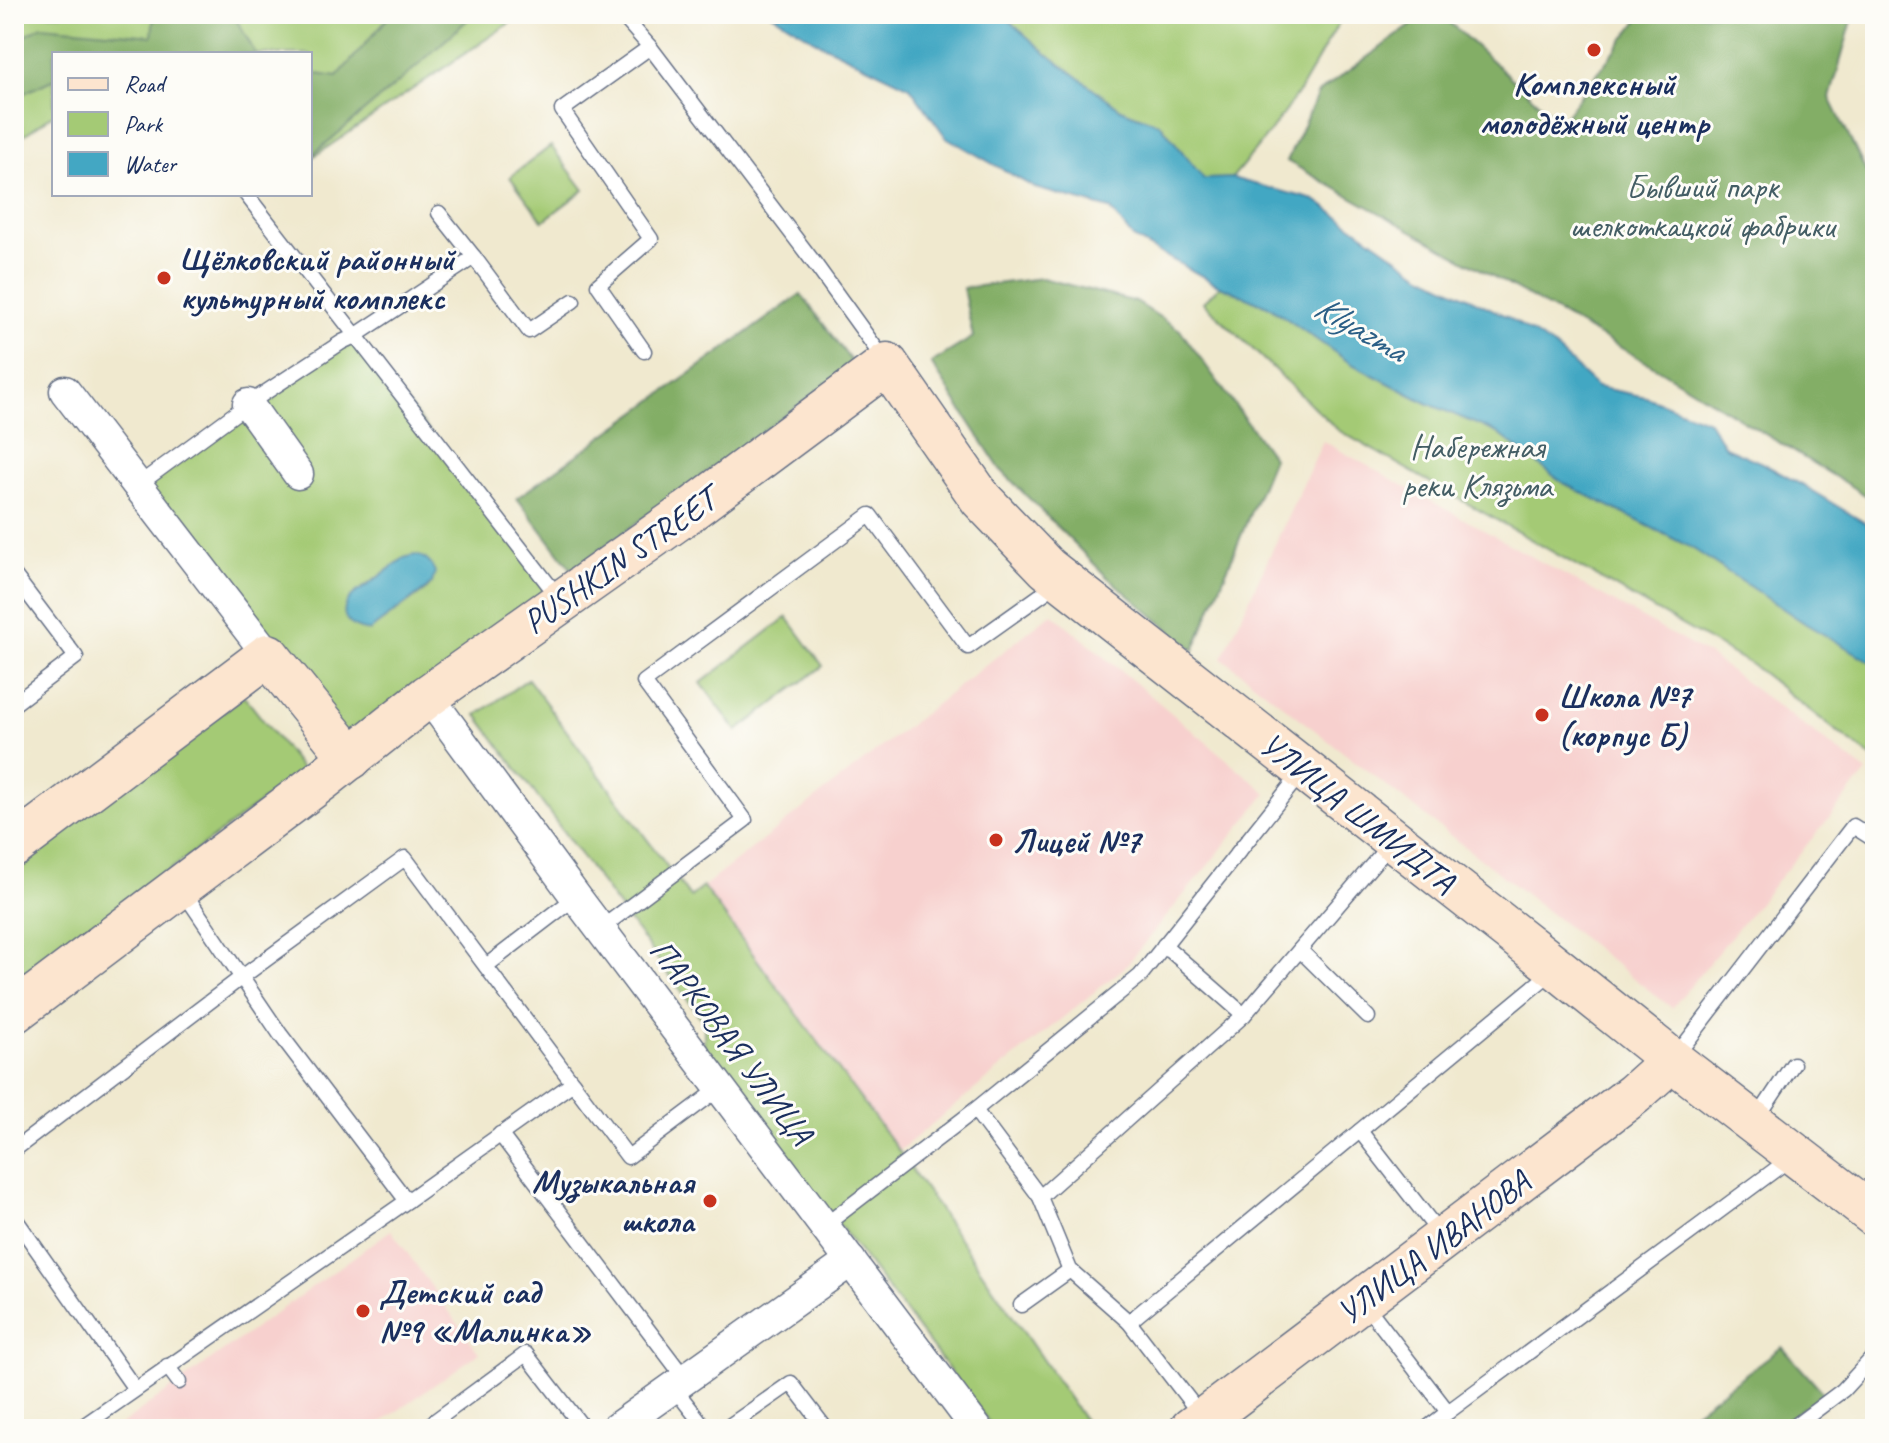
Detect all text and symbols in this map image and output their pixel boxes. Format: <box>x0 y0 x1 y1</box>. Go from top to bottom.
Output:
marker: Комплексный молодёжный центр <box>1585 41 1603 59</box>
legend <box>52 52 312 196</box>
place label: Комплексный молодёжный центр <box>1479 62 1711 144</box>
text: Road <box>124 69 168 99</box>
text: Park <box>124 109 164 139</box>
text: Water <box>124 149 179 179</box>
park label: Бывший парк шелкоткацкой фабрики <box>1570 165 1837 247</box>
place label: Щёлковский районный культурный комплекс <box>180 237 457 319</box>
marker: Щёлковский районный культурный комплекс <box>155 269 173 287</box>
water label: Klyazma <box>1306 283 1418 374</box>
park label: Набережная реки Клязьма <box>1402 425 1554 507</box>
street label: PUSHKIN STREET <box>514 473 731 643</box>
place label: Школа №7 (корпус Б) <box>1558 674 1694 756</box>
marker: Школа №7 (корпус Б) <box>1533 706 1551 724</box>
street label: УЛИЦА ШМИДТА <box>1251 722 1465 903</box>
place label: Лицей №7 <box>1012 819 1144 862</box>
marker: Лицей №7 <box>987 831 1005 849</box>
street label: ПАРКОВАЯ УЛИЦА <box>640 930 824 1154</box>
place label: Музыкальная школа <box>532 1160 697 1242</box>
street label: УЛИЦА ИВАНОВА <box>1328 1160 1540 1334</box>
marker: Музыкальная школа <box>701 1192 719 1210</box>
place label: Детский сад №9 «Малинка» <box>379 1270 591 1352</box>
marker: Детский сад №9 «Малинка» <box>354 1302 372 1320</box>

